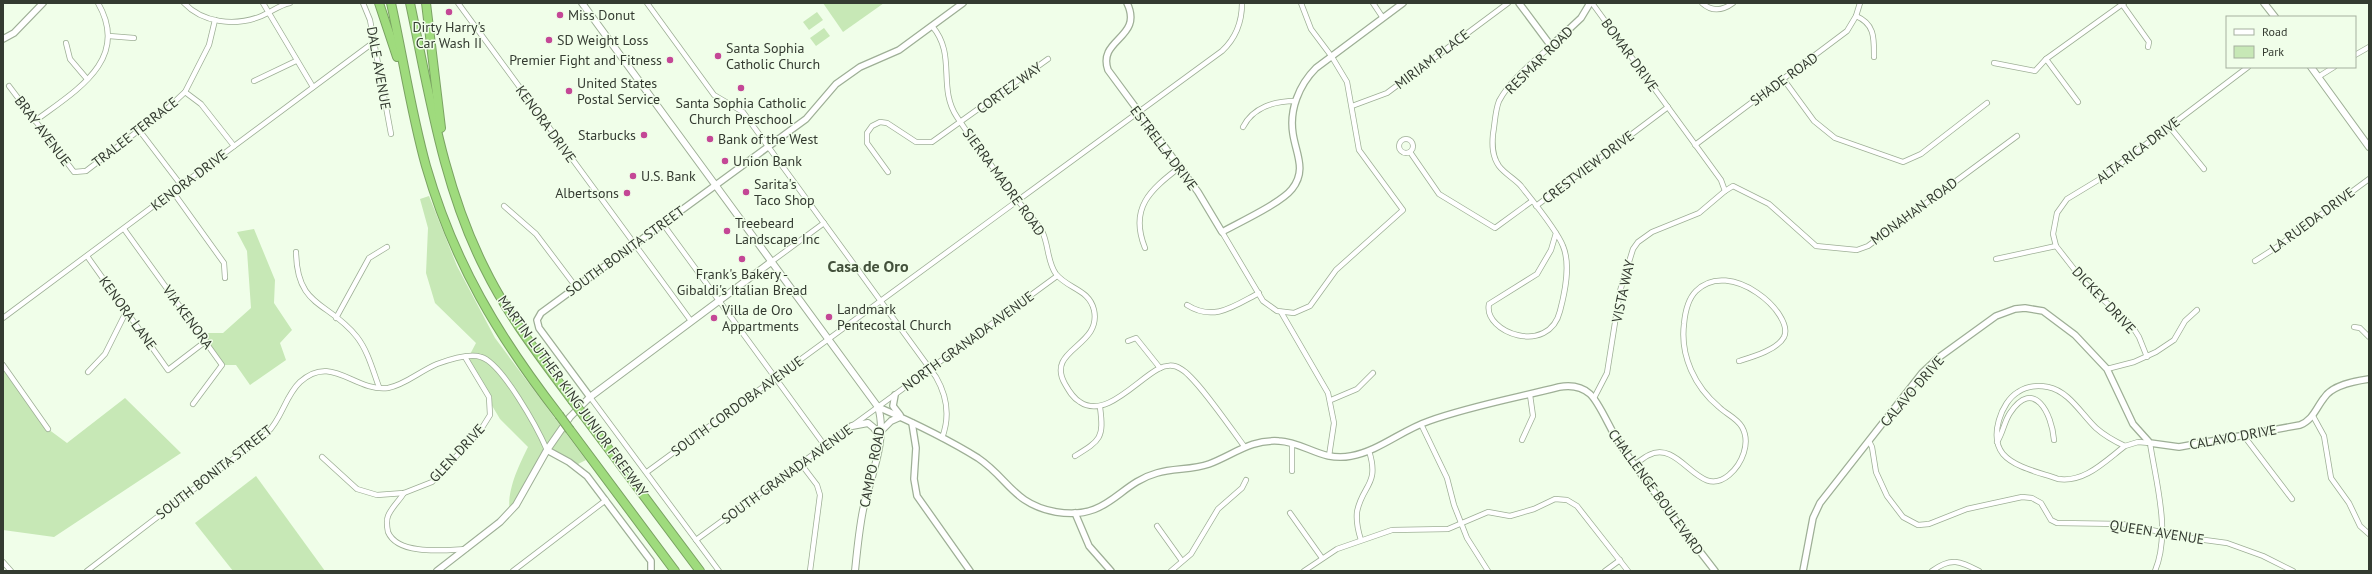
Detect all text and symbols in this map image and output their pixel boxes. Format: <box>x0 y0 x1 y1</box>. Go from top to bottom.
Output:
place label: Miss Donut <box>568 6 635 24</box>
marker: Dirty Harry's Car Wash II <box>444 7 454 17</box>
marker: Miss Donut <box>555 10 565 20</box>
street label: BOMAR DRIVE <box>1597 15 1663 95</box>
legend <box>2226 16 2356 68</box>
place label: Dirty Harry's Car Wash II <box>412 18 486 52</box>
street label: RESMAR ROAD <box>1501 22 1577 98</box>
text: Road <box>2262 24 2287 39</box>
street label: DALE AVENUE <box>363 25 395 111</box>
street label: MIRIAM PLACE <box>1391 25 1473 93</box>
place label: SD Weight Loss <box>557 31 648 49</box>
marker: SD Weight Loss <box>544 35 554 45</box>
place label: Santa Sophia Catholic Church <box>726 39 820 73</box>
text: Park <box>2262 44 2284 59</box>
street label: SHADE ROAD <box>1746 48 1822 110</box>
place label: Premier Fight and Fitness <box>509 51 662 69</box>
marker: Santa Sophia Catholic Church <box>713 51 723 61</box>
marker: Premier Fight and Fitness <box>665 55 675 65</box>
street label: CORTEZ WAY <box>973 58 1045 118</box>
place label: United States Postal Service <box>577 74 660 108</box>
street label: KENORA DRIVE <box>512 82 580 166</box>
marker: Santa Sophia Catholic Church Preschool <box>736 83 746 93</box>
marker: United States Postal Service <box>564 86 574 96</box>
street label: BRAY AVENUE <box>11 92 75 170</box>
street label: TRALEE TERRACE <box>88 93 182 171</box>
place label: Santa Sophia Catholic Church Preschool <box>676 94 806 128</box>
street label: ESTRELLA DRIVE <box>1126 102 1202 194</box>
street label: ALTA RICA DRIVE <box>2093 113 2183 187</box>
street label: SIERRA MADRE ROAD <box>959 125 1049 239</box>
place label: Starbucks <box>578 126 636 144</box>
street label: CRESTVIEW DRIVE <box>1538 127 1638 207</box>
marker: Starbucks <box>639 130 649 140</box>
place label: Bank of the West <box>718 130 818 148</box>
marker: Bank of the West <box>705 134 715 144</box>
street label: KENORA DRIVE <box>147 145 231 215</box>
place label: Union Bank <box>733 152 802 170</box>
marker: Union Bank <box>720 156 730 166</box>
place label: U.S. Bank <box>641 167 696 185</box>
marker: U.S. Bank <box>628 171 638 181</box>
street label: MONAHAN ROAD <box>1867 173 1961 249</box>
place label: Sarita's Taco Shop <box>754 175 815 209</box>
street label: LA RUEDA DRIVE <box>2266 183 2358 257</box>
place label: Albertsons <box>555 184 619 202</box>
marker: Sarita's Taco Shop <box>741 187 751 197</box>
marker: Albertsons <box>622 188 632 198</box>
street label: SOUTH BONITA STREET <box>562 202 688 300</box>
place label: Treebeard Landscape Inc <box>735 214 820 248</box>
marker: Treebeard Landscape Inc <box>722 226 732 236</box>
marker: Frank's Bakery - Gibaldi's Italian Bread <box>737 254 747 264</box>
district label: Casa de Oro <box>828 256 909 276</box>
street label: VISTA WAY <box>1607 258 1638 325</box>
street label: DICKEY DRIVE <box>2068 263 2140 337</box>
place label: Frank's Bakery - Gibaldi's Italian Bread <box>677 265 807 299</box>
street label: KENORA LANE <box>95 273 161 353</box>
street label: VIA KENORA <box>158 281 218 353</box>
street label: NORTH GRANADA AVENUE <box>899 287 1037 395</box>
street label: MARTIN LUTHER KING JUNIOR FREEWAY <box>494 292 652 500</box>
place label: Landmark Pentecostal Church <box>837 300 951 334</box>
place label: Villa de Oro Appartments <box>721 301 799 335</box>
marker: Landmark Pentecostal Church <box>824 312 834 322</box>
marker: Villa de Oro Appartments <box>709 313 719 323</box>
street label: SOUTH CORDOBA AVENUE <box>667 352 807 460</box>
street label: CALAVO DRIVE <box>1876 352 1948 430</box>
street label: GLEN DRIVE <box>425 420 489 486</box>
street label: SOUTH GRANADA AVENUE <box>718 420 856 528</box>
street label: CALAVO DRIVE <box>2188 420 2278 454</box>
street label: SOUTH BONITA STREET <box>152 421 276 523</box>
street label: CAMPO ROAD <box>855 425 889 509</box>
street label: CHALLENGE BOULEVARD <box>1604 425 1708 559</box>
street label: QUEEN AVENUE <box>2108 516 2206 548</box>

